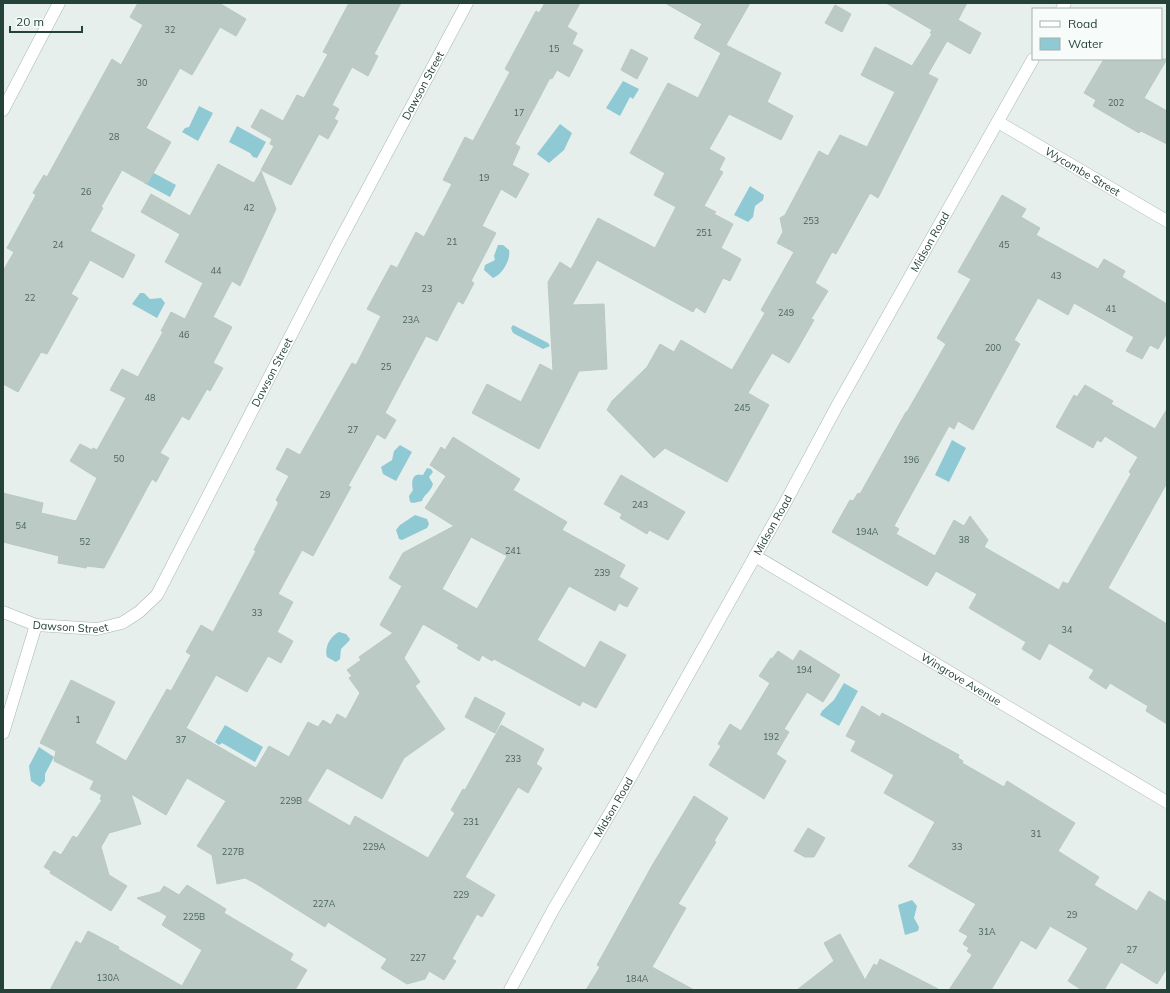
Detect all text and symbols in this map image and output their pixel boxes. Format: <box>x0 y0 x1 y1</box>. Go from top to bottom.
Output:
scale bar <box>10 8 82 34</box>
legend <box>1032 8 1162 60</box>
text: 20 m <box>16 14 44 29</box>
text: Road <box>1068 16 1097 31</box>
house number: 32 <box>165 24 175 35</box>
text: Water <box>1068 36 1104 51</box>
house number: 15 <box>549 43 560 54</box>
street label: Dawson Street <box>399 49 447 122</box>
house number: 30 <box>137 77 147 88</box>
house number: 202 <box>1108 97 1124 108</box>
house number: 17 <box>514 107 524 118</box>
house number: 28 <box>109 131 119 142</box>
street label: Wycombe Street <box>1042 144 1123 199</box>
house number: 19 <box>479 172 489 183</box>
house number: 26 <box>81 186 91 197</box>
house number: 42 <box>244 202 254 213</box>
street label: Midson Road <box>907 209 952 274</box>
house number: 253 <box>803 215 819 226</box>
house number: 251 <box>696 227 712 238</box>
house number: 21 <box>447 236 457 247</box>
house number: 24 <box>53 239 64 250</box>
house number: 45 <box>999 239 1010 250</box>
house number: 44 <box>211 265 222 276</box>
house number: 43 <box>1051 270 1061 281</box>
house number: 23 <box>422 283 432 294</box>
house number: 22 <box>25 292 35 303</box>
house number: 41 <box>1106 303 1116 314</box>
house number: 249 <box>778 307 794 318</box>
house number: 23A <box>402 314 420 325</box>
house number: 46 <box>179 329 189 340</box>
street label: Dawson Street <box>248 335 296 409</box>
house number: 200 <box>985 342 1001 353</box>
house number: 25 <box>381 361 392 372</box>
house number: 48 <box>145 392 155 403</box>
house number: 245 <box>734 402 751 413</box>
house number: 27 <box>348 424 358 435</box>
house number: 50 <box>114 453 124 464</box>
house number: 196 <box>903 454 919 465</box>
house number: 29 <box>320 489 330 500</box>
street label: Midson Road <box>750 493 795 558</box>
house number: 243 <box>632 499 648 510</box>
house number: 54 <box>16 520 27 531</box>
house number: 194A <box>856 526 879 537</box>
house number: 38 <box>959 534 969 545</box>
house number: 52 <box>80 536 90 547</box>
house number: 241 <box>505 545 521 556</box>
house number: 239 <box>594 567 610 578</box>
house number: 33 <box>252 607 262 618</box>
street label: Dawson Street <box>32 618 110 636</box>
house number: 34 <box>1062 624 1073 635</box>
street label: Wingrove Avenue <box>918 650 1004 708</box>
house number: 194 <box>796 664 813 675</box>
house number: 1 <box>75 714 81 725</box>
house number: 192 <box>763 731 779 742</box>
house number: 37 <box>176 734 186 745</box>
house number: 233 <box>505 753 521 764</box>
street label: Midson Road <box>590 775 636 840</box>
house number: 229B <box>280 795 302 806</box>
house number: 231 <box>463 816 479 827</box>
house number: 31 <box>1031 828 1041 839</box>
house number: 229A <box>363 841 386 852</box>
house number: 33 <box>952 841 962 852</box>
house number: 227B <box>222 846 244 857</box>
house number: 229 <box>453 889 469 900</box>
house number: 227A <box>313 898 336 909</box>
house number: 29 <box>1067 909 1077 920</box>
house number: 225B <box>183 911 205 922</box>
house number: 31A <box>978 926 996 937</box>
house number: 27 <box>1127 944 1137 955</box>
house number: 227 <box>410 952 426 963</box>
house number: 130A <box>97 972 120 983</box>
house number: 184A <box>626 973 649 984</box>

